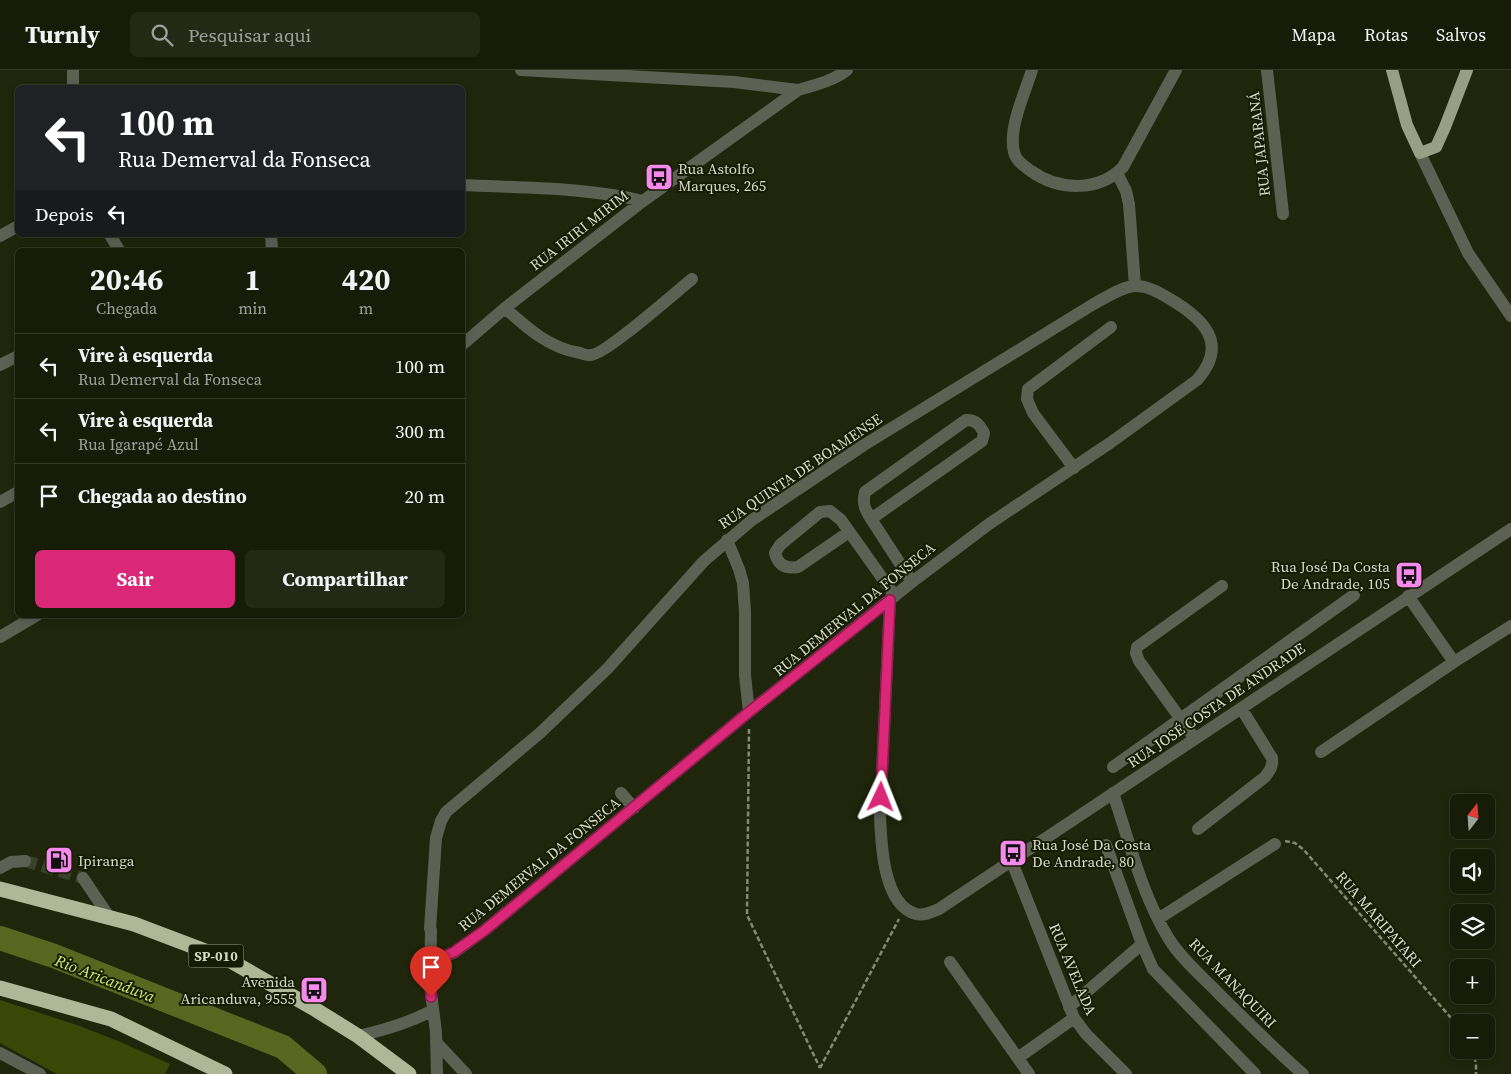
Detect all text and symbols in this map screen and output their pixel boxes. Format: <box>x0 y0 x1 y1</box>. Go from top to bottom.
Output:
search box <box>130 12 480 57</box>
text: Turnly <box>25 18 100 51</box>
icon: search <box>148 21 176 49</box>
text: Pesquisar aqui <box>188 22 311 48</box>
text: Mapa <box>1292 22 1336 47</box>
text: Rotas <box>1364 22 1408 47</box>
text: Salvos <box>1436 22 1486 47</box>
street label: RUA JAPARANÁ <box>1243 91 1275 197</box>
text: 100 m <box>118 99 214 147</box>
icon: left <box>35 105 100 170</box>
text: Rua Demerval da Fonseca <box>118 144 371 174</box>
place label: Rua Astolfo Marques, 265 <box>678 158 766 196</box>
bus stop icon: Rua Astolfo Marques, 265 <box>644 162 674 192</box>
street label: RUA IRIRI MIRIM <box>525 185 633 275</box>
icon: left <box>103 200 131 228</box>
text: Depois <box>35 201 93 227</box>
text: 20:46 <box>90 259 164 300</box>
text: 1 <box>244 259 261 300</box>
text: 420 <box>342 259 390 300</box>
text: Chegada <box>96 297 157 319</box>
text: min <box>238 297 267 319</box>
text: m <box>359 297 373 319</box>
text: Vire à esquerda <box>78 342 213 368</box>
icon: left <box>35 352 63 380</box>
text: 100 m <box>395 353 445 379</box>
text: Rua Demerval da Fonseca <box>78 368 262 390</box>
text: Vire à esquerda <box>78 407 213 433</box>
street label: RUA QUINTA DE BOAMENSE <box>714 408 886 534</box>
icon: left <box>35 417 63 445</box>
text: 300 m <box>395 418 445 444</box>
text: Rua Igarapé Azul <box>78 433 199 455</box>
icon: arrive <box>35 482 63 510</box>
text: Chegada ao destino <box>78 483 247 509</box>
text: 20 m <box>404 483 445 509</box>
street label: RUA DEMERVAL DA FONSECA <box>769 537 939 681</box>
button: Sair <box>35 550 235 608</box>
button: Compartilhar <box>245 550 445 608</box>
place label: Rua José Da Costa De Andrade, 105 <box>1271 556 1390 594</box>
bus stop icon: Rua José Da Costa De Andrade, 105 <box>1394 560 1424 590</box>
street label: RUA JOSÉ COSTA DE ANDRADE <box>1123 638 1309 772</box>
position arrow <box>854 770 906 822</box>
street label: RUA DEMERVAL DA FONSECA <box>454 792 624 936</box>
north arrow <box>1450 794 1495 839</box>
map controls <box>1450 794 1495 1059</box>
place label: Rua José Da Costa De Andrade, 80 <box>1032 834 1152 872</box>
bus stop icon: Rua José Da Costa De Andrade, 80 <box>998 838 1028 868</box>
fuel station icon: Ipiranga <box>44 845 74 875</box>
button: sound <box>1450 849 1495 894</box>
place label: Ipiranga <box>78 850 135 871</box>
street label: RUA MARIPATARI <box>1331 866 1427 972</box>
button: layers <box>1450 904 1495 949</box>
street label: RUA AVELADA <box>1044 920 1102 1018</box>
street label: RUA MANAQUIRI <box>1185 933 1281 1033</box>
road number: SP-010 <box>188 944 244 968</box>
pin <box>410 946 452 997</box>
water label: Rio Aricanduva <box>51 949 159 1007</box>
icon: arrive <box>417 953 445 981</box>
button: + <box>1450 959 1495 1004</box>
place label: Avenida Aricanduva, 9555 <box>180 971 295 1009</box>
bus stop icon: Avenida Aricanduva, 9555 <box>299 975 329 1005</box>
button: − <box>1450 1014 1495 1059</box>

